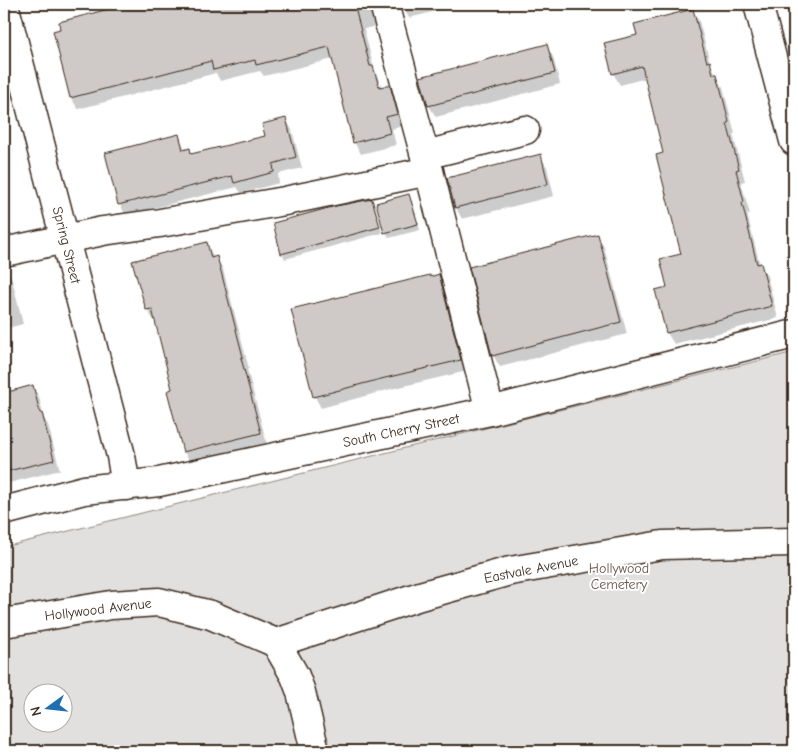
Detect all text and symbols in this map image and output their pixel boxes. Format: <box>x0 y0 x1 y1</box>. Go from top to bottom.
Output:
street label: Spring Street <box>49 205 85 286</box>
street label: South Cherry Street <box>341 410 462 451</box>
street label: Eastvale Avenue <box>483 552 580 587</box>
park label: Hollywood Cemetery <box>589 560 649 593</box>
street label: Hollywood Avenue <box>44 595 152 624</box>
north arrow <box>22 682 72 732</box>
text: N <box>27 705 45 718</box>

